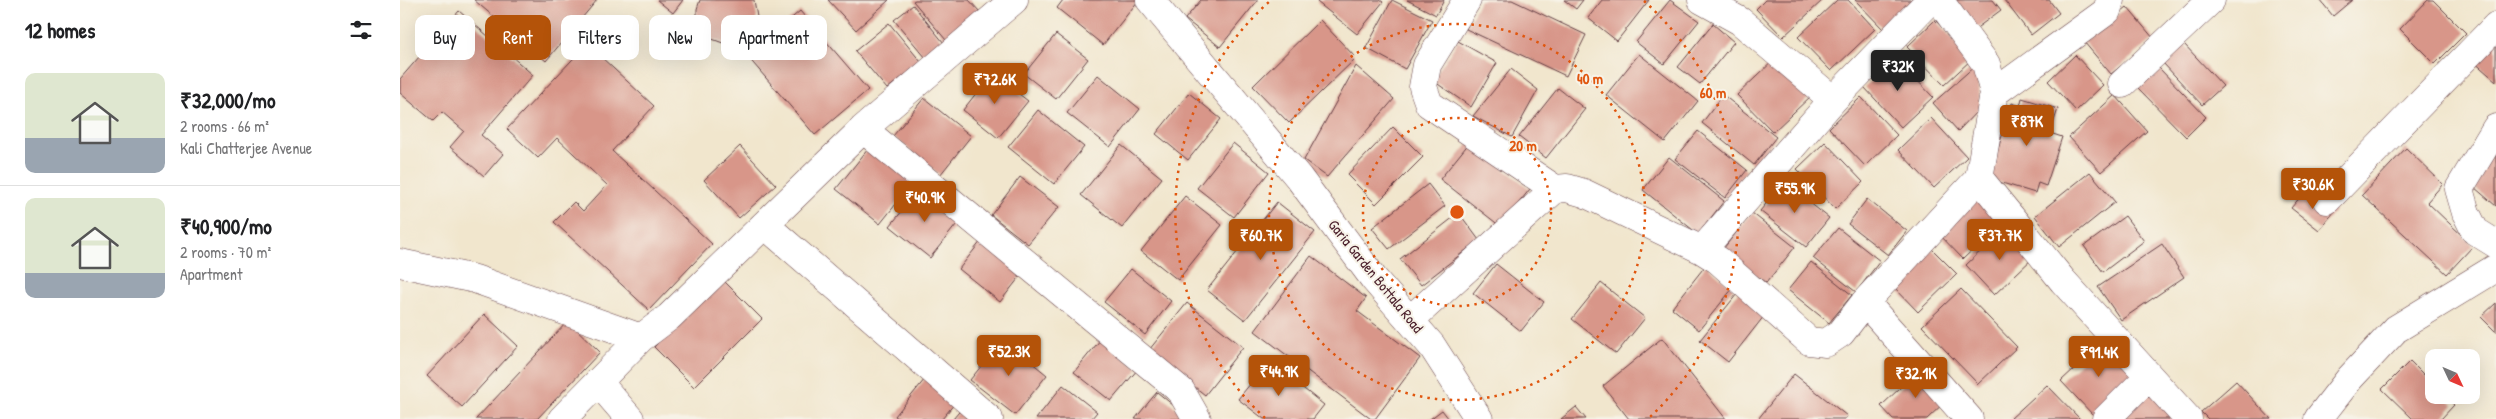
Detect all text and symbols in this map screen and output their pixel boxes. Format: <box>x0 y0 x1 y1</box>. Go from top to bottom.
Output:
chip: Buy <box>415 15 475 60</box>
chip: Rent <box>485 15 551 60</box>
chip: Filters <box>561 15 639 60</box>
chip: New <box>649 15 711 60</box>
chip: Apartment <box>721 15 827 60</box>
text: 12 homes <box>25 16 95 45</box>
icon: filters <box>347 16 375 44</box>
pin: ₹32K <box>1868 49 1928 92</box>
text: ₹32K <box>1882 55 1914 77</box>
pin: ₹72.6K <box>954 62 1036 105</box>
text: ₹72.6K <box>974 68 1016 90</box>
text: 40 m <box>1577 68 1603 89</box>
text: 60 m <box>1700 82 1726 103</box>
text: ₹32,000/mo <box>180 86 275 115</box>
icon: home <box>65 93 125 153</box>
pin: ₹87K <box>1997 104 2057 147</box>
text: ₹87K <box>2011 110 2043 132</box>
text: 2 rooms · 66 m² <box>180 115 269 137</box>
text: 20 m <box>1509 135 1537 156</box>
text: Kali Chatterjee Avenue <box>180 137 312 159</box>
pin: ₹30.6K <box>2272 168 2354 210</box>
pin: ₹55.9K <box>1754 172 1836 214</box>
text: ₹30.6K <box>2292 173 2334 195</box>
text: ₹55.9K <box>1775 177 1815 199</box>
pin: ₹40.9K <box>884 180 966 223</box>
text: ₹40.9K <box>905 186 945 208</box>
centre of rings <box>1448 203 1466 221</box>
text: ₹40,900/mo <box>180 212 272 241</box>
street label: Garia Garden Bottala Road <box>1324 215 1428 337</box>
icon: home <box>65 218 125 278</box>
pin: ₹60.7K <box>1220 218 1302 261</box>
pin: ₹37.7K <box>1959 218 2041 261</box>
text: ₹60.7K <box>1240 224 1282 246</box>
text: ₹37.7K <box>1978 224 2022 246</box>
text: 2 rooms · 70 m² <box>180 241 271 263</box>
text: Apartment <box>180 263 243 285</box>
pin: ₹52.3K <box>968 334 1050 377</box>
pin: ₹91.4K <box>2058 336 2140 378</box>
text: ₹52.3K <box>988 340 1030 362</box>
text: ₹91.4K <box>2080 341 2118 363</box>
north arrow <box>2425 349 2480 404</box>
map controls <box>2425 349 2480 404</box>
pin: ₹44.9K <box>1238 354 1320 397</box>
pin: ₹32.1K <box>1875 356 1957 399</box>
text: ₹44.9K <box>1260 360 1298 382</box>
text: ₹32.1K <box>1895 362 1937 384</box>

